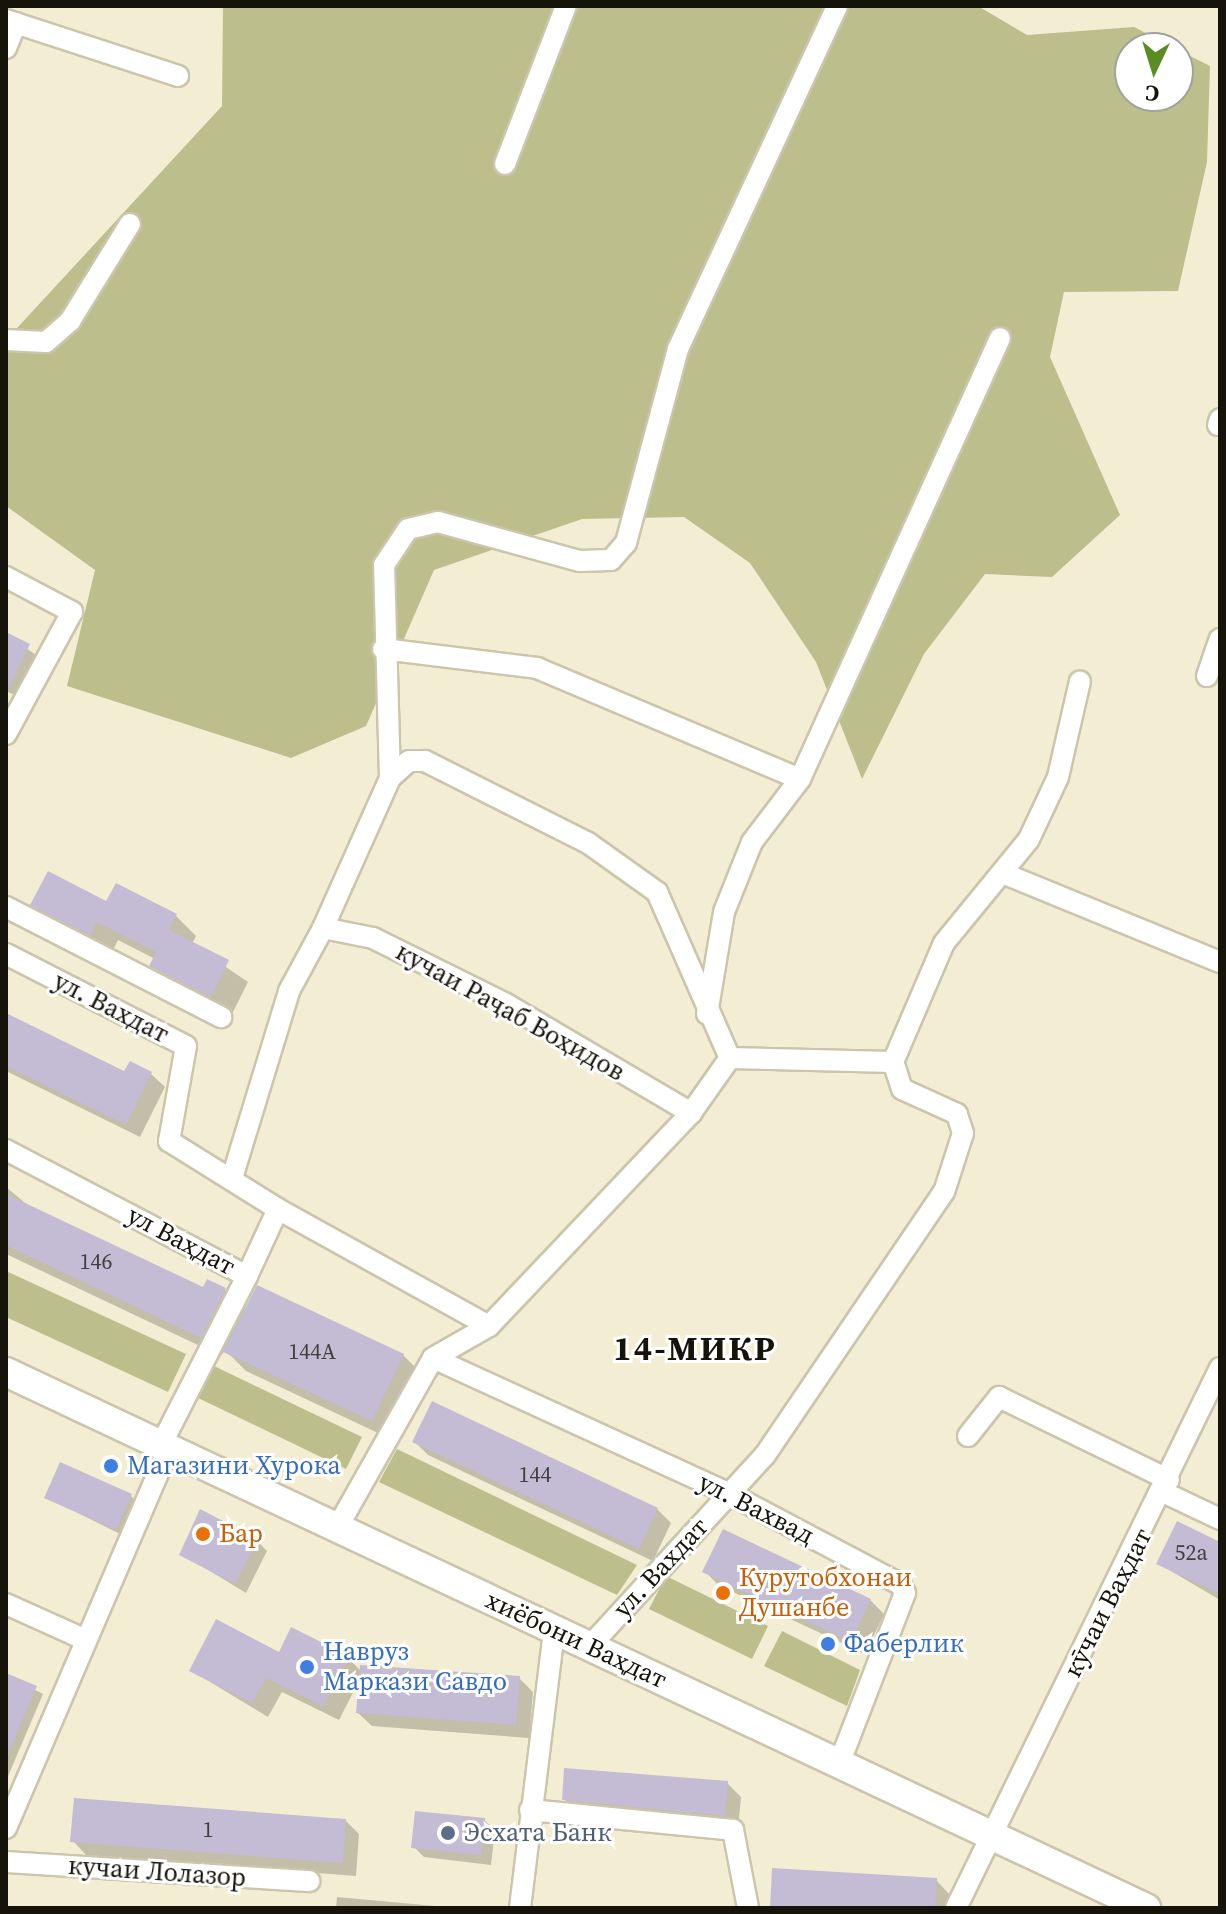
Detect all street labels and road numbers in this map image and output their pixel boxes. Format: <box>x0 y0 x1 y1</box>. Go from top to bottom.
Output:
street label: кучаи Раҷаб Воҳидов <box>390 936 630 1088</box>
street label: ул. Вахдат <box>48 966 174 1050</box>
street label: ул Ваҳдат <box>122 1200 240 1282</box>
street label: ул. Вахвад <box>693 1467 819 1551</box>
street label: ул. Вахдат <box>607 1512 715 1624</box>
street label: кӯчаи Ваҳдат <box>1057 1523 1159 1683</box>
street label: хиёбони Ваҳдат <box>481 1584 671 1696</box>
street label: кучаи Лолазор <box>67 1850 247 1894</box>

